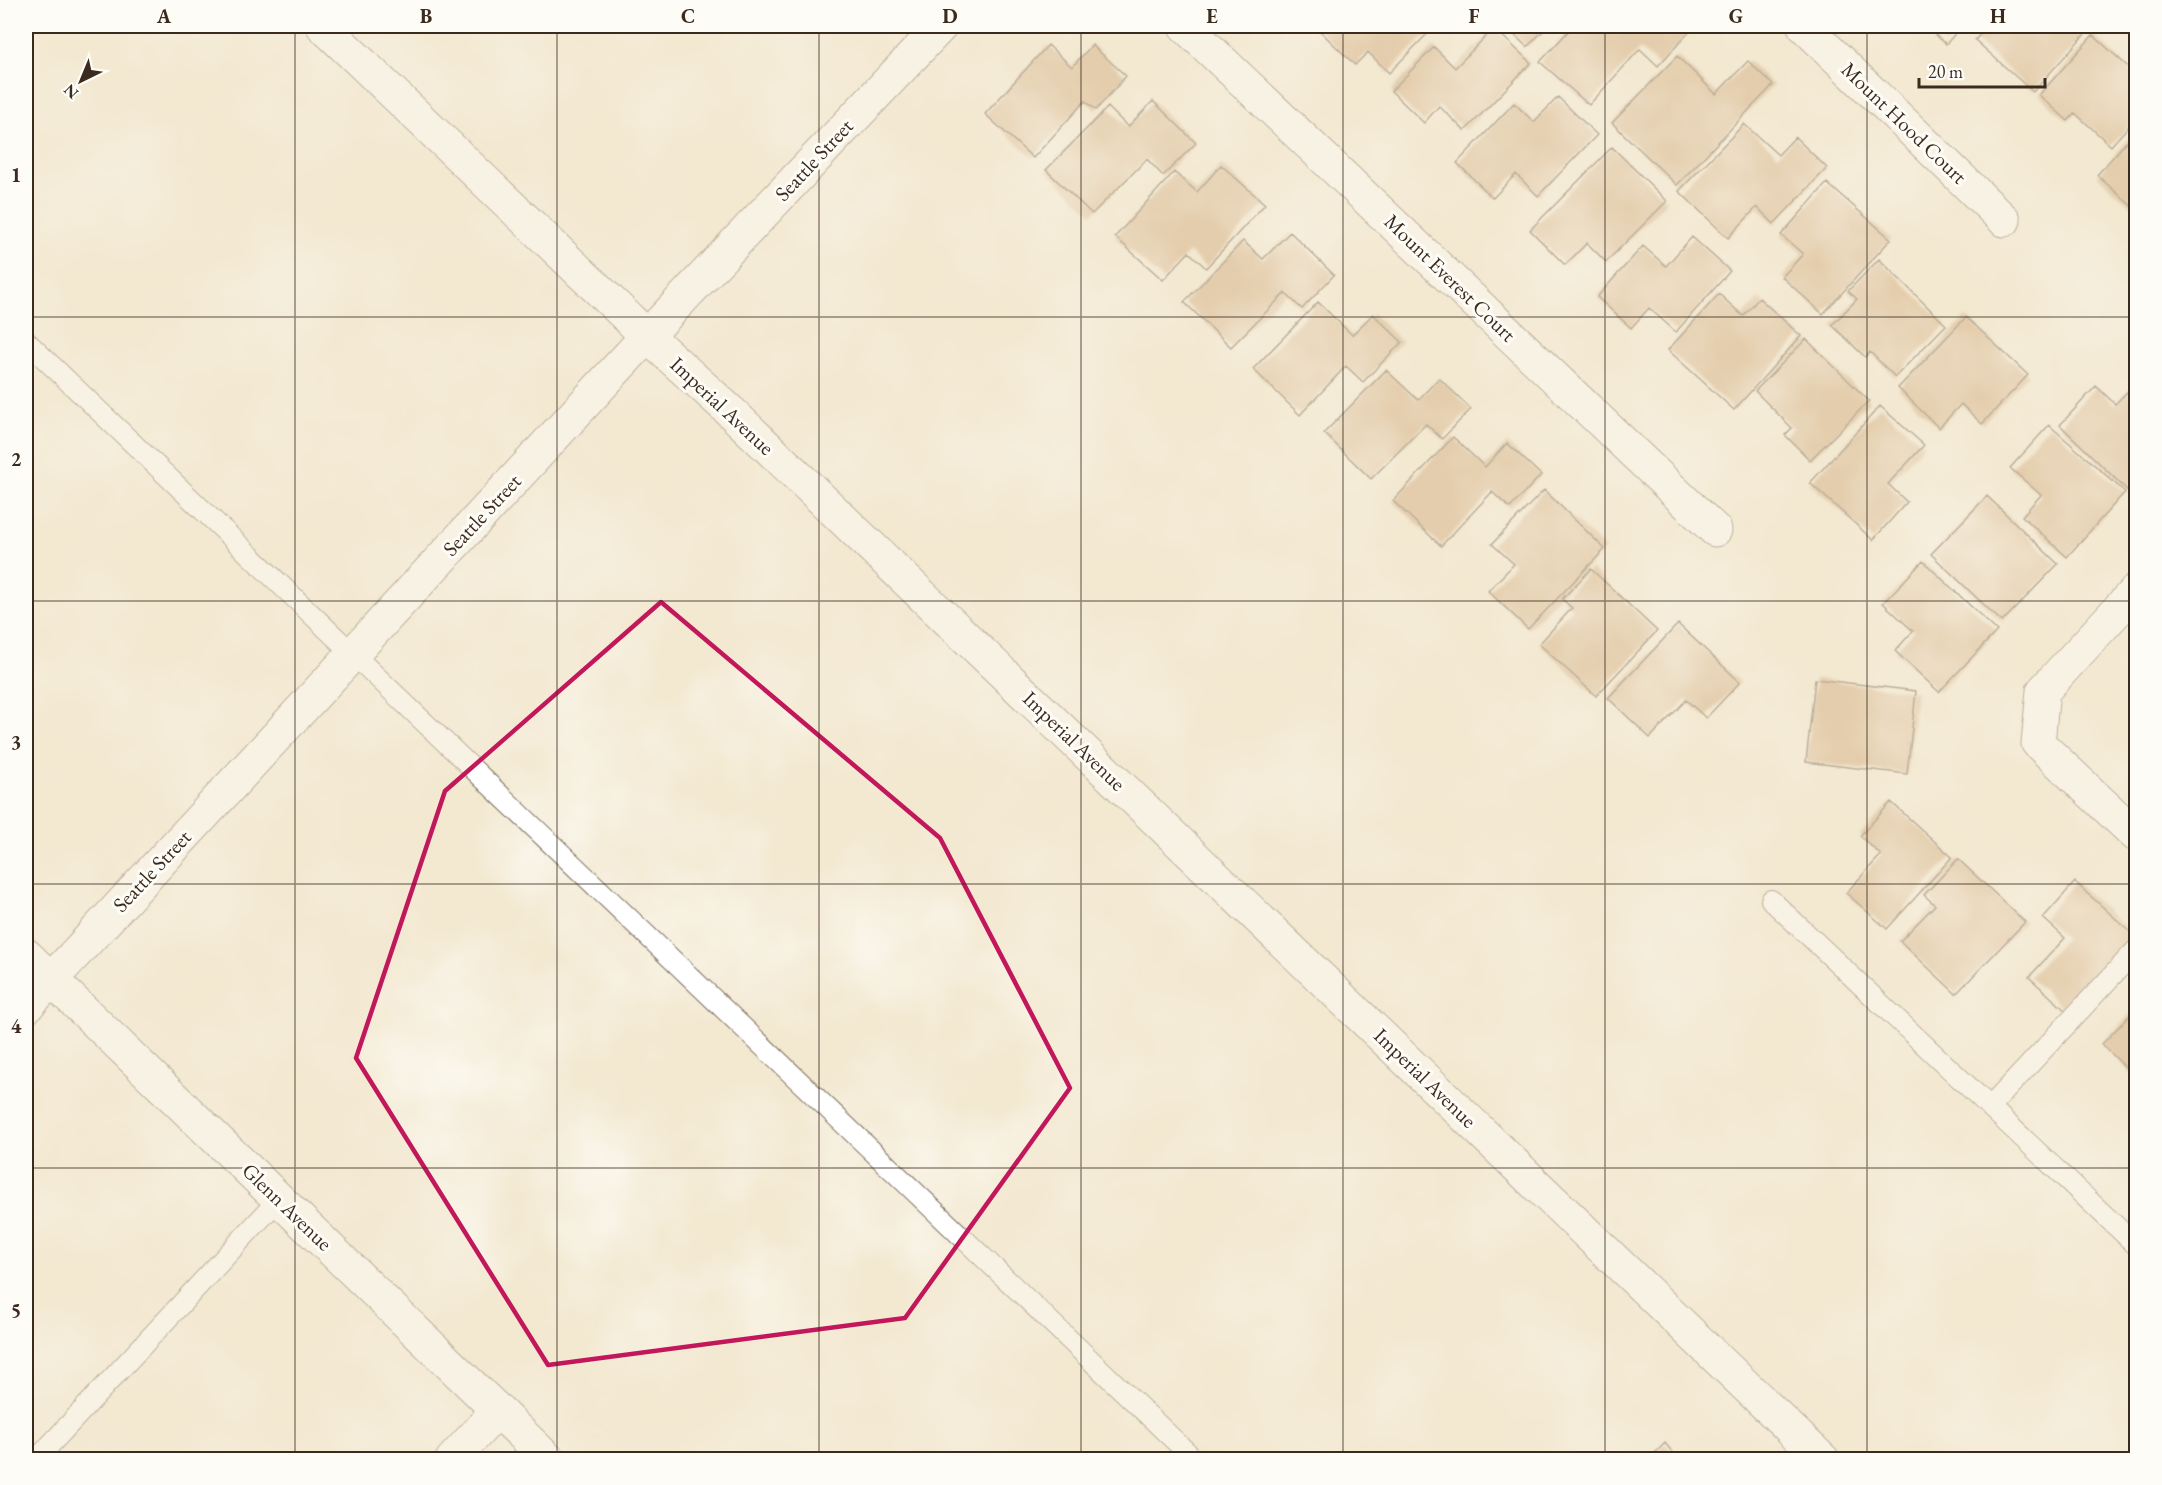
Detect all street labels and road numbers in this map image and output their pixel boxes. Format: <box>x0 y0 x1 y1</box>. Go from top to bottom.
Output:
street label: Mount Hood Court <box>1836 56 1973 190</box>
street label: Seattle Street <box>769 112 859 207</box>
street label: Mount Everest Court <box>1379 208 1522 348</box>
street label: Imperial Avenue <box>665 351 780 461</box>
street label: Seattle Street <box>437 467 527 562</box>
street label: Imperial Avenue <box>1017 685 1131 796</box>
street label: Seattle Street <box>107 823 197 918</box>
street label: Imperial Avenue <box>1368 1022 1482 1133</box>
street label: Glenn Avenue <box>237 1157 338 1256</box>

